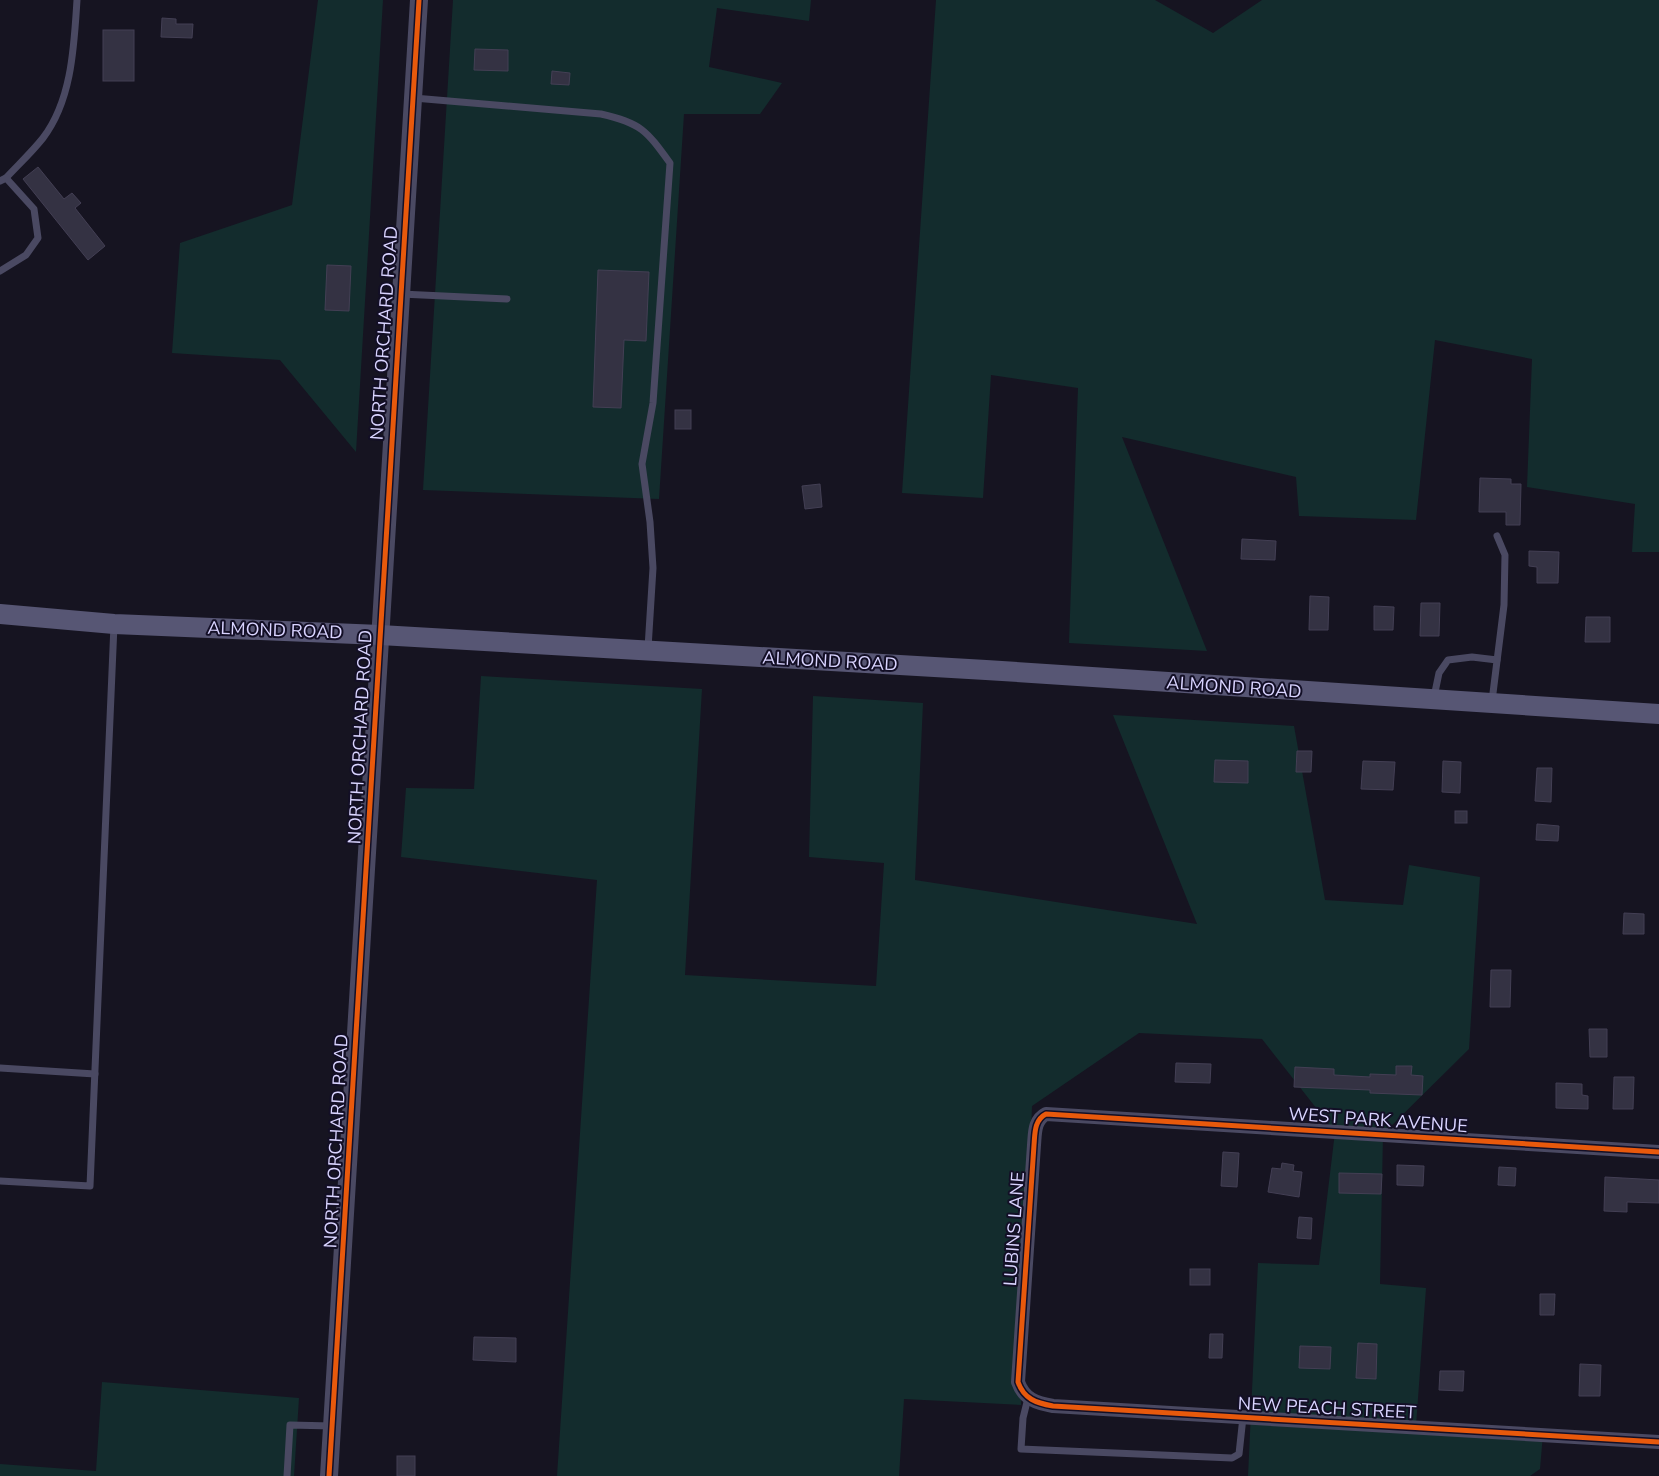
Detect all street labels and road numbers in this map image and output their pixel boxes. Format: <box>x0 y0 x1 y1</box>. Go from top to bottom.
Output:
street label: NORTH ORCHARD ROAD <box>365 225 403 441</box>
street label: ALMOND ROAD <box>207 616 343 644</box>
street label: NORTH ORCHARD ROAD <box>342 629 378 845</box>
street label: ALMOND ROAD <box>762 645 898 677</box>
street label: ALMOND ROAD <box>1166 670 1302 704</box>
street label: NORTH ORCHARD ROAD <box>318 1033 354 1249</box>
street label: WEST PARK AVENUE <box>1288 1102 1468 1138</box>
street label: LUBINS LANE <box>998 1171 1030 1287</box>
street label: NEW PEACH STREET <box>1237 1391 1417 1425</box>

